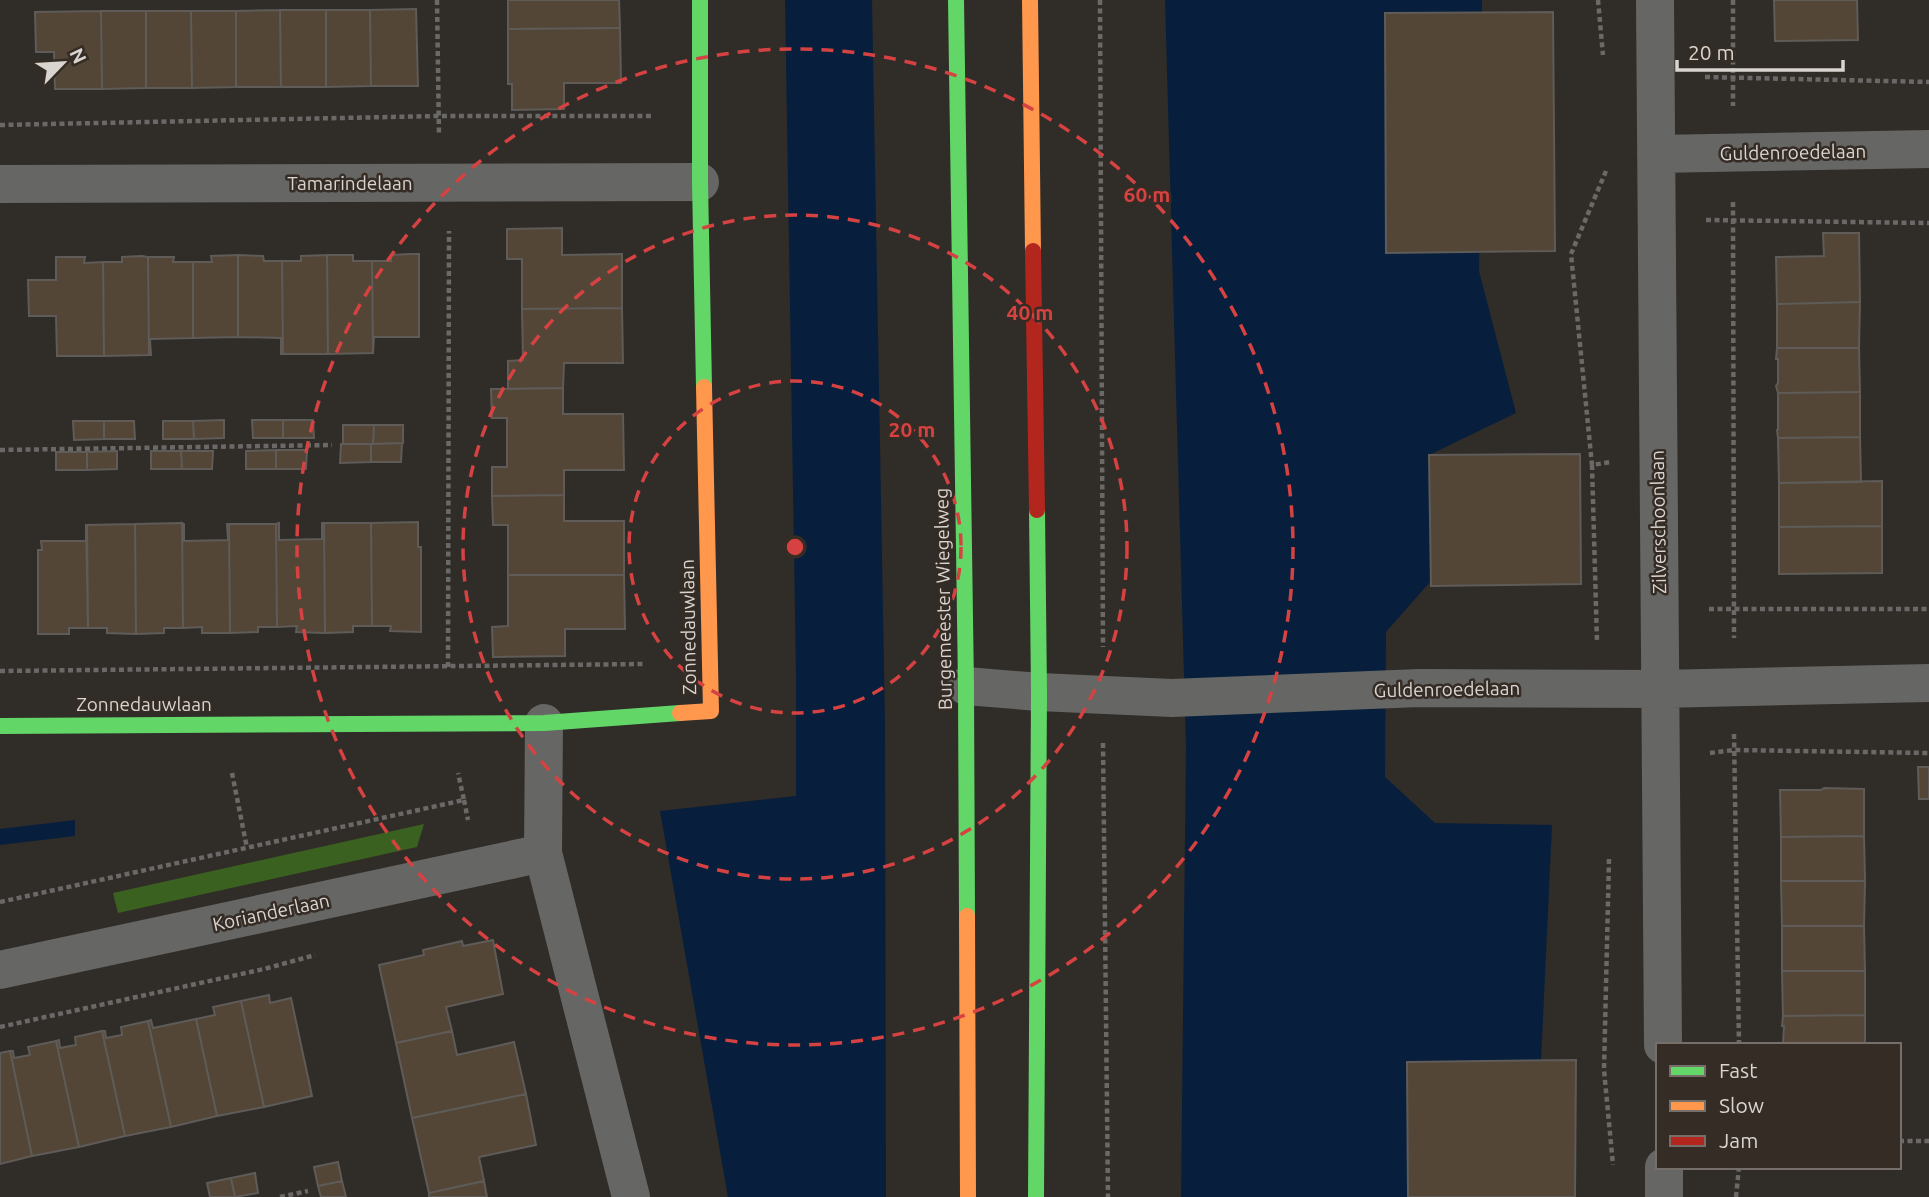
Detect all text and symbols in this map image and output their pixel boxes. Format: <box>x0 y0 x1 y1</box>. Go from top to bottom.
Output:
north arrow <box>28 28 98 98</box>
scale bar <box>1677 28 1843 72</box>
text: 20 m <box>1688 40 1735 64</box>
text: N <box>65 45 91 67</box>
street label: Guldenroedelaan <box>1719 140 1867 164</box>
street label: Tamarindelaan <box>287 172 413 194</box>
text: 60 m <box>1124 182 1170 206</box>
text: 40 m <box>1007 300 1053 324</box>
text: 20 m <box>889 417 935 441</box>
street label: Zilverschoonlaan <box>1646 450 1670 594</box>
street label: Burgemeester Wiegelweg <box>930 488 956 710</box>
centre of rings <box>783 535 807 559</box>
street label: Zonnedauwlaan <box>676 559 700 695</box>
street label: Guldenroedelaan <box>1373 677 1521 701</box>
street label: Zonnedauwlaan <box>76 693 212 715</box>
street label: Korianderlaan <box>210 889 332 935</box>
legend <box>1656 1043 1901 1169</box>
text: Fast <box>1719 1058 1757 1082</box>
text: Slow <box>1719 1093 1764 1117</box>
text: Jam <box>1719 1128 1758 1152</box>

